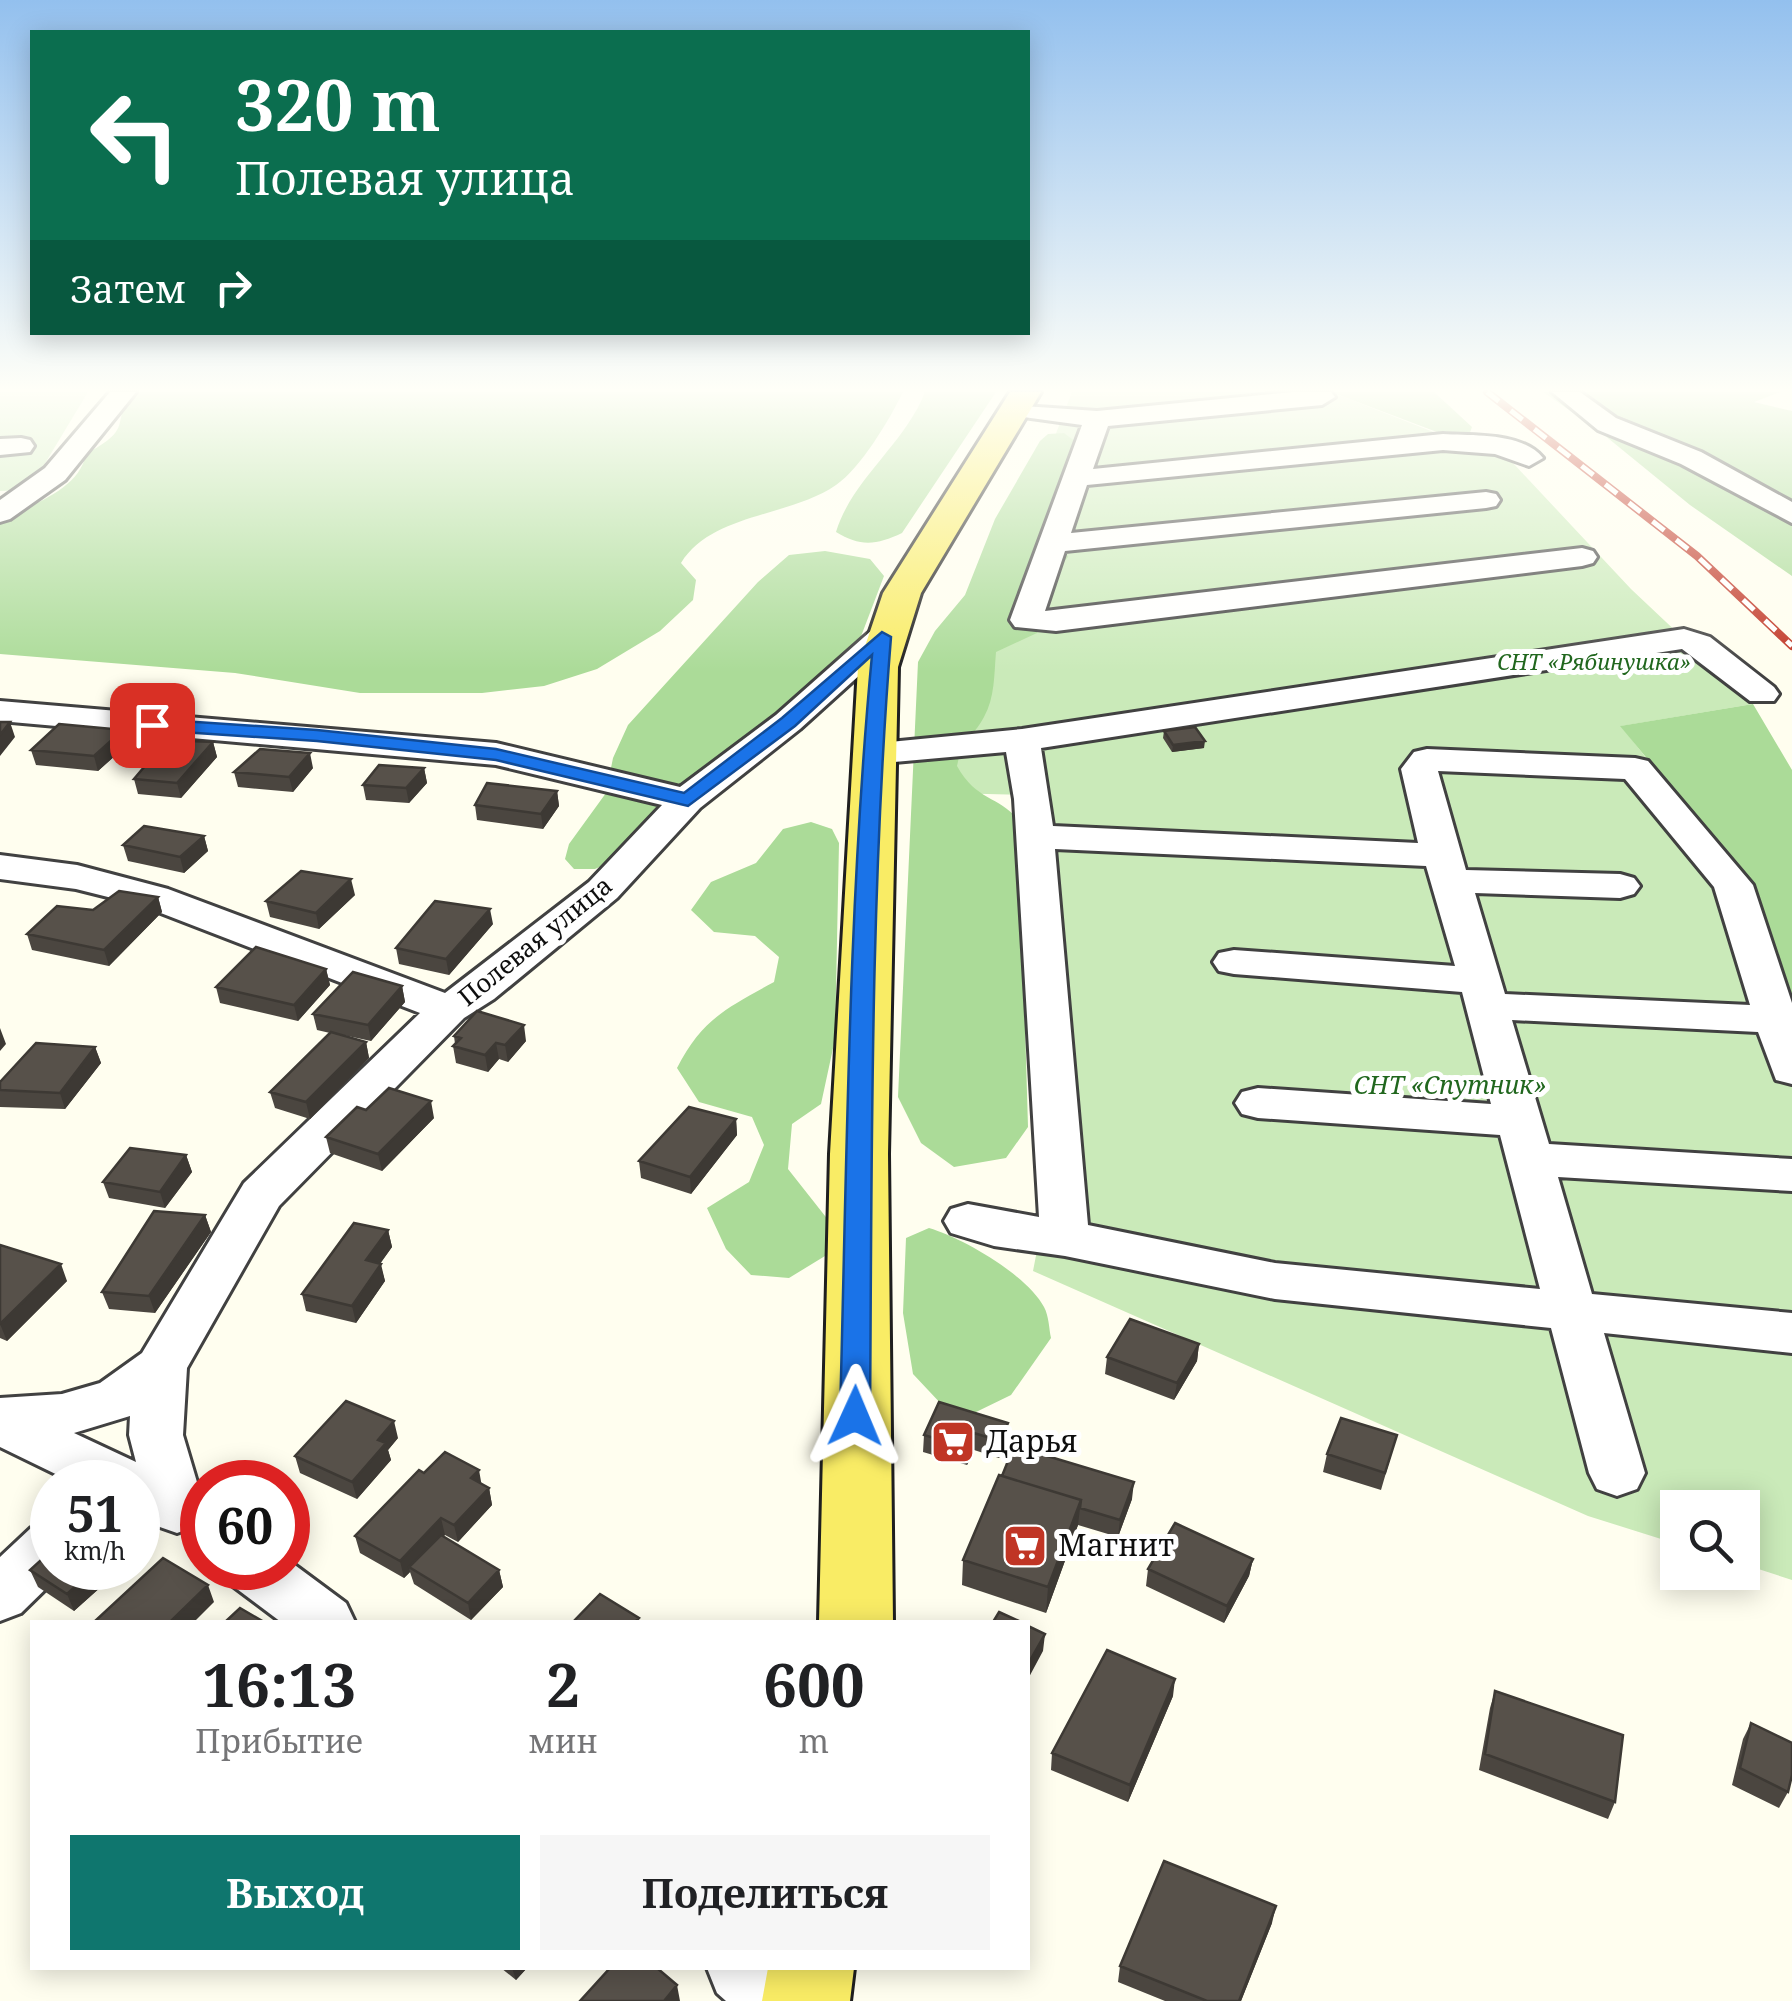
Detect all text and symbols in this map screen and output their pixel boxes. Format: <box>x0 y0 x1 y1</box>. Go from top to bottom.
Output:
text: 320 m <box>235 56 441 152</box>
icon: left <box>70 70 200 200</box>
text: Полевая улица <box>235 147 575 208</box>
icon: right <box>206 260 261 315</box>
text: Затем <box>70 262 186 314</box>
park label: СНТ «Рябинушка» <box>1497 646 1691 676</box>
pin <box>110 683 195 768</box>
icon: arrive <box>125 698 180 753</box>
street label: Полевая улица <box>450 868 618 1013</box>
park label: СНТ «Спутник» <box>1353 1067 1547 1101</box>
position arrow <box>803 1364 907 1468</box>
supermarket icon: Дарья <box>930 1419 976 1465</box>
place label: Дарья <box>986 1420 1078 1461</box>
speed limit sign: 60 <box>180 1460 310 1590</box>
text: 51 <box>67 1479 123 1547</box>
map controls <box>1660 1490 1760 1590</box>
button: search <box>1660 1490 1760 1590</box>
supermarket icon: Магнит <box>1002 1523 1048 1569</box>
place label: Магнит <box>1058 1524 1174 1565</box>
text: km/h <box>64 1533 126 1567</box>
text: 16:13 <box>202 1643 356 1725</box>
text: 2 <box>546 1643 580 1725</box>
text: 600 <box>763 1643 865 1725</box>
text: Прибытие <box>195 1719 363 1762</box>
text: мин <box>528 1719 598 1762</box>
text: m <box>799 1719 829 1762</box>
button: Выход <box>70 1835 520 1950</box>
button: Поделиться <box>540 1835 990 1950</box>

